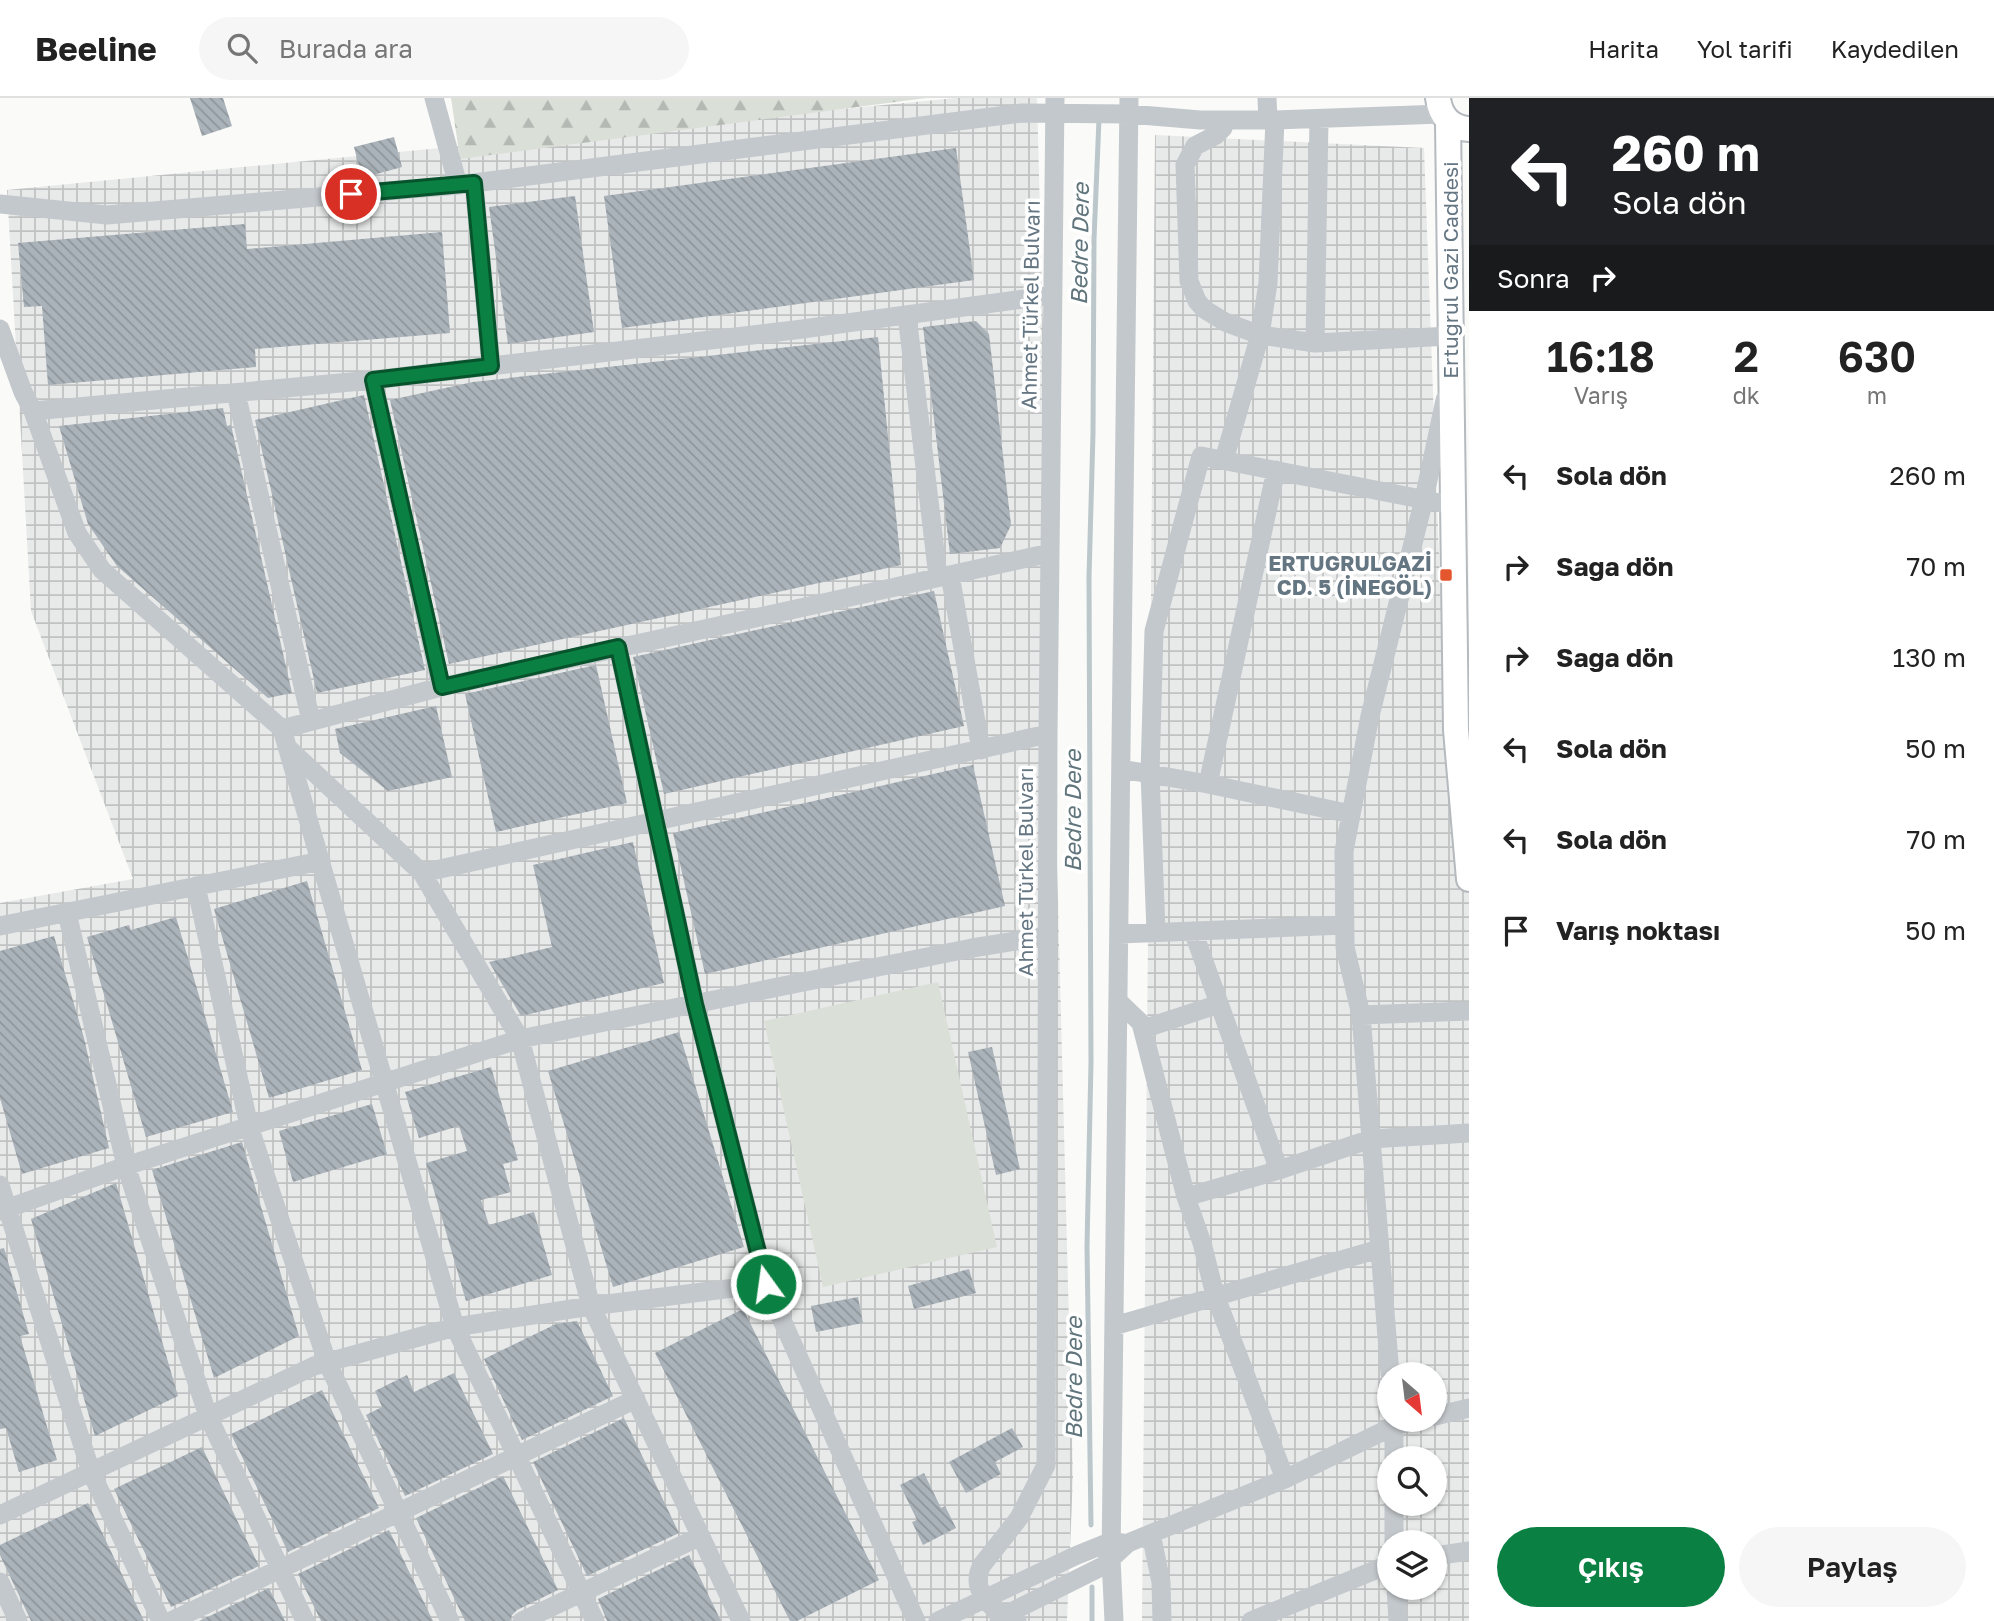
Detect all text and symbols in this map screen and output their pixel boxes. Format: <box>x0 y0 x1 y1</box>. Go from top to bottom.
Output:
search box <box>199 17 689 80</box>
text: Beeline <box>35 29 157 68</box>
icon: search <box>223 29 261 67</box>
text: Burada ara <box>279 33 413 64</box>
text: Harita <box>1588 34 1659 63</box>
text: Yol tarifi <box>1697 34 1793 63</box>
text: Kaydedilen <box>1831 34 1959 63</box>
text: 260 m <box>1612 123 1760 182</box>
icon: left <box>1497 126 1588 217</box>
street label: Ertuğrul Gazi Caddesi <box>1437 161 1463 379</box>
pin <box>321 164 381 224</box>
icon: arrive <box>332 175 370 213</box>
water label: Bedre Dere <box>1064 181 1094 305</box>
text: Sola dön <box>1612 183 1747 221</box>
street label: Ahmet Türkel Bulvarı <box>1015 200 1045 410</box>
icon: right <box>1584 259 1622 297</box>
text: Sonra <box>1497 263 1570 294</box>
text: 16:18 <box>1547 331 1655 381</box>
text: 2 <box>1734 331 1759 381</box>
text: 630 <box>1838 331 1916 381</box>
text: Varış <box>1574 381 1628 409</box>
text: dk <box>1733 381 1760 409</box>
text: m <box>1867 381 1887 409</box>
icon: left <box>1497 457 1535 495</box>
text: Sola dön <box>1556 460 1667 491</box>
text: 260 m <box>1890 460 1966 491</box>
icon: right <box>1497 548 1535 586</box>
place label: ERTUĞRULGAZİ CD. 5 (İNEGÖL) <box>1268 550 1432 600</box>
text: Sağa dön <box>1556 551 1673 582</box>
text: 70 m <box>1907 551 1966 582</box>
marker: ERTUĞRULGAZİ CD. 5 (İNEGÖL) <box>1438 567 1454 583</box>
icon: right <box>1497 639 1535 677</box>
text: Sağa dön <box>1556 642 1673 673</box>
text: 130 m <box>1893 642 1966 673</box>
icon: left <box>1497 730 1535 768</box>
text: Sola dön <box>1556 733 1667 764</box>
text: 50 m <box>1905 733 1966 764</box>
water label: Bedre Dere <box>1058 748 1086 872</box>
street label: Ahmet Türkel Bulvarı <box>1012 767 1038 977</box>
icon: left <box>1497 821 1535 859</box>
text: Sola dön <box>1556 824 1667 855</box>
text: 70 m <box>1907 824 1966 855</box>
icon: arrive <box>1497 912 1535 950</box>
text: Varış noktası <box>1556 915 1720 946</box>
text: 50 m <box>1905 915 1966 946</box>
position arrow <box>729 1247 803 1321</box>
water label: Bedre Dere <box>1059 1315 1087 1439</box>
north arrow <box>1377 1362 1447 1432</box>
map controls <box>1377 1362 1447 1600</box>
button: search <box>1377 1446 1447 1516</box>
button: Çıkış <box>1497 1527 1725 1607</box>
button: Paylaş <box>1739 1527 1966 1607</box>
button: layers <box>1377 1530 1447 1600</box>

